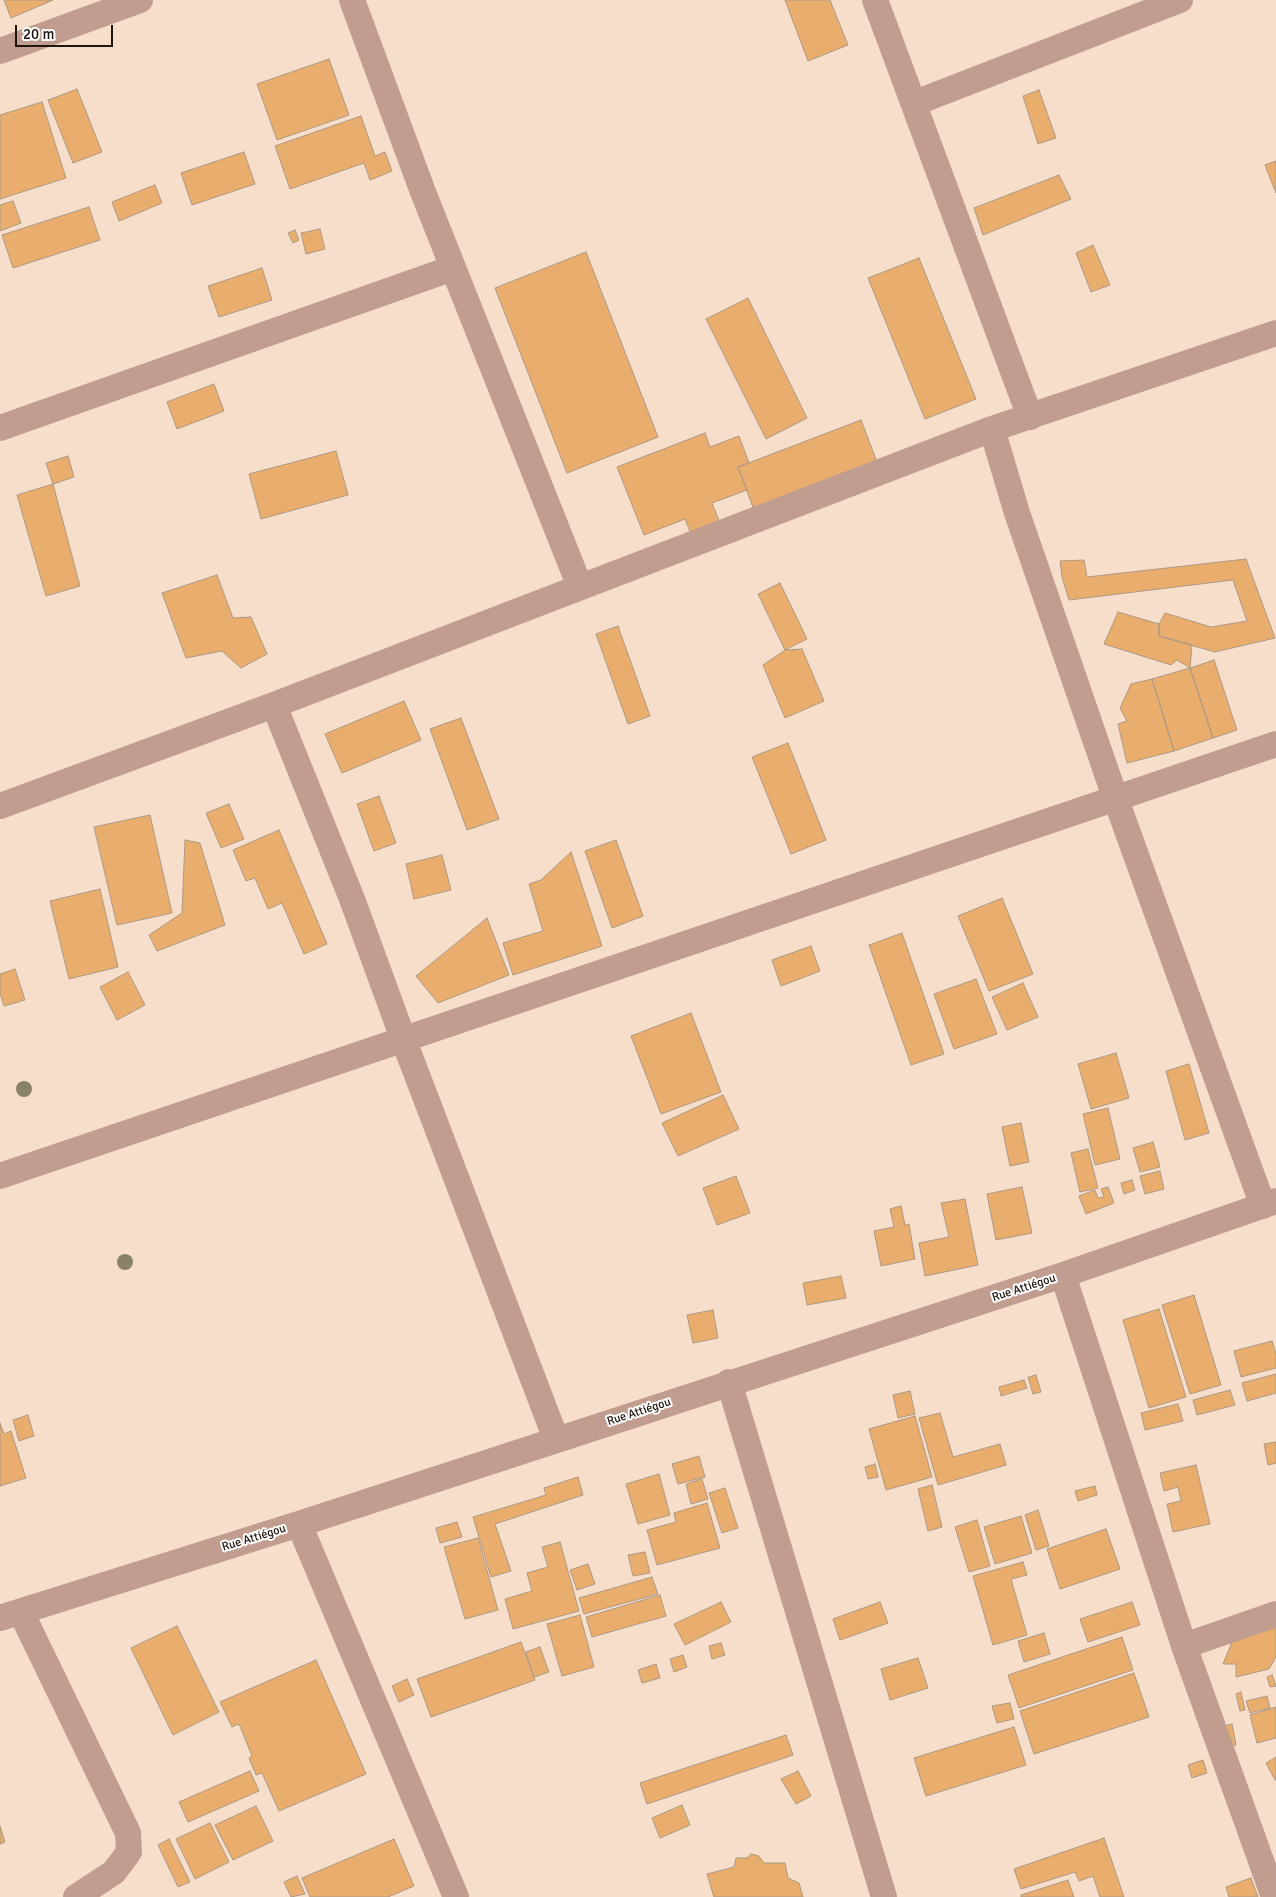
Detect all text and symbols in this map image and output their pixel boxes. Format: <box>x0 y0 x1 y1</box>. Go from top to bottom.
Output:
scale bar <box>18 15 115 47</box>
text: 20 m <box>23 25 54 43</box>
street label: Rue Attiégou <box>990 1271 1058 1305</box>
street label: Rue Attiégou <box>605 1395 673 1429</box>
street label: Rue Attiégou <box>220 1521 288 1555</box>

